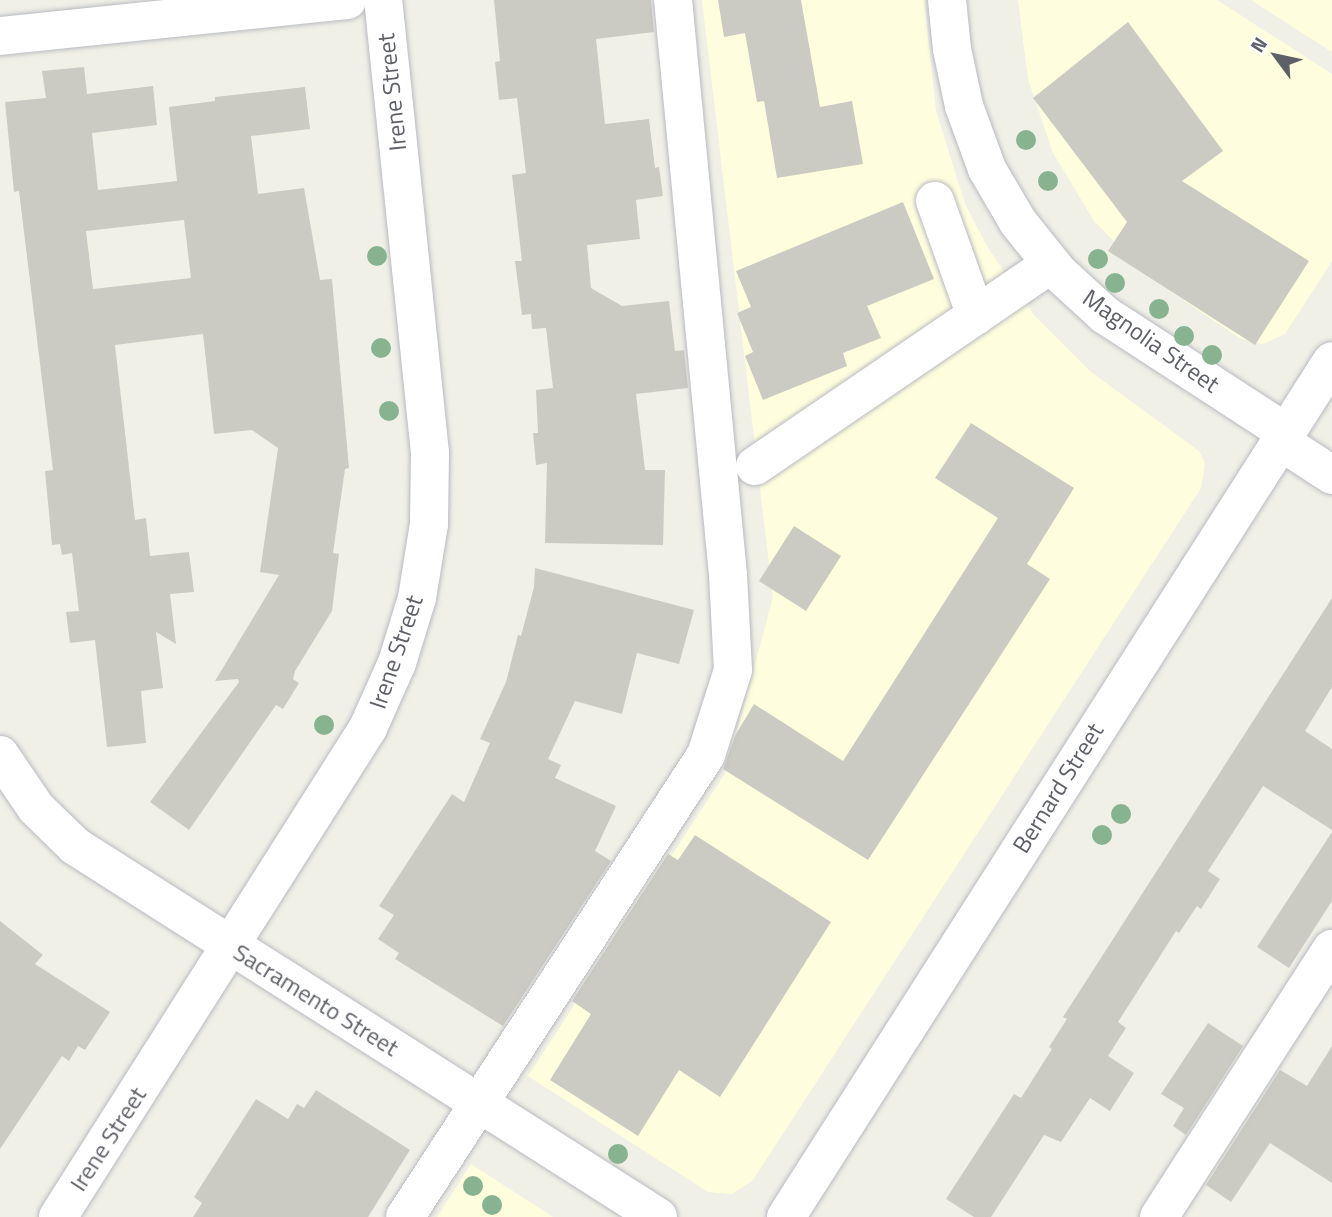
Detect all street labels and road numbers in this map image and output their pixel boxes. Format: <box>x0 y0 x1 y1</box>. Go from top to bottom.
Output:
street label: Irene Street <box>371 32 413 152</box>
street label: Magnolia Street <box>1077 283 1225 399</box>
street label: Irene Street <box>363 591 429 713</box>
street label: Bernard Street <box>1007 718 1109 858</box>
street label: Sacramento Street <box>228 938 404 1062</box>
street label: Irene Street <box>64 1082 152 1196</box>

